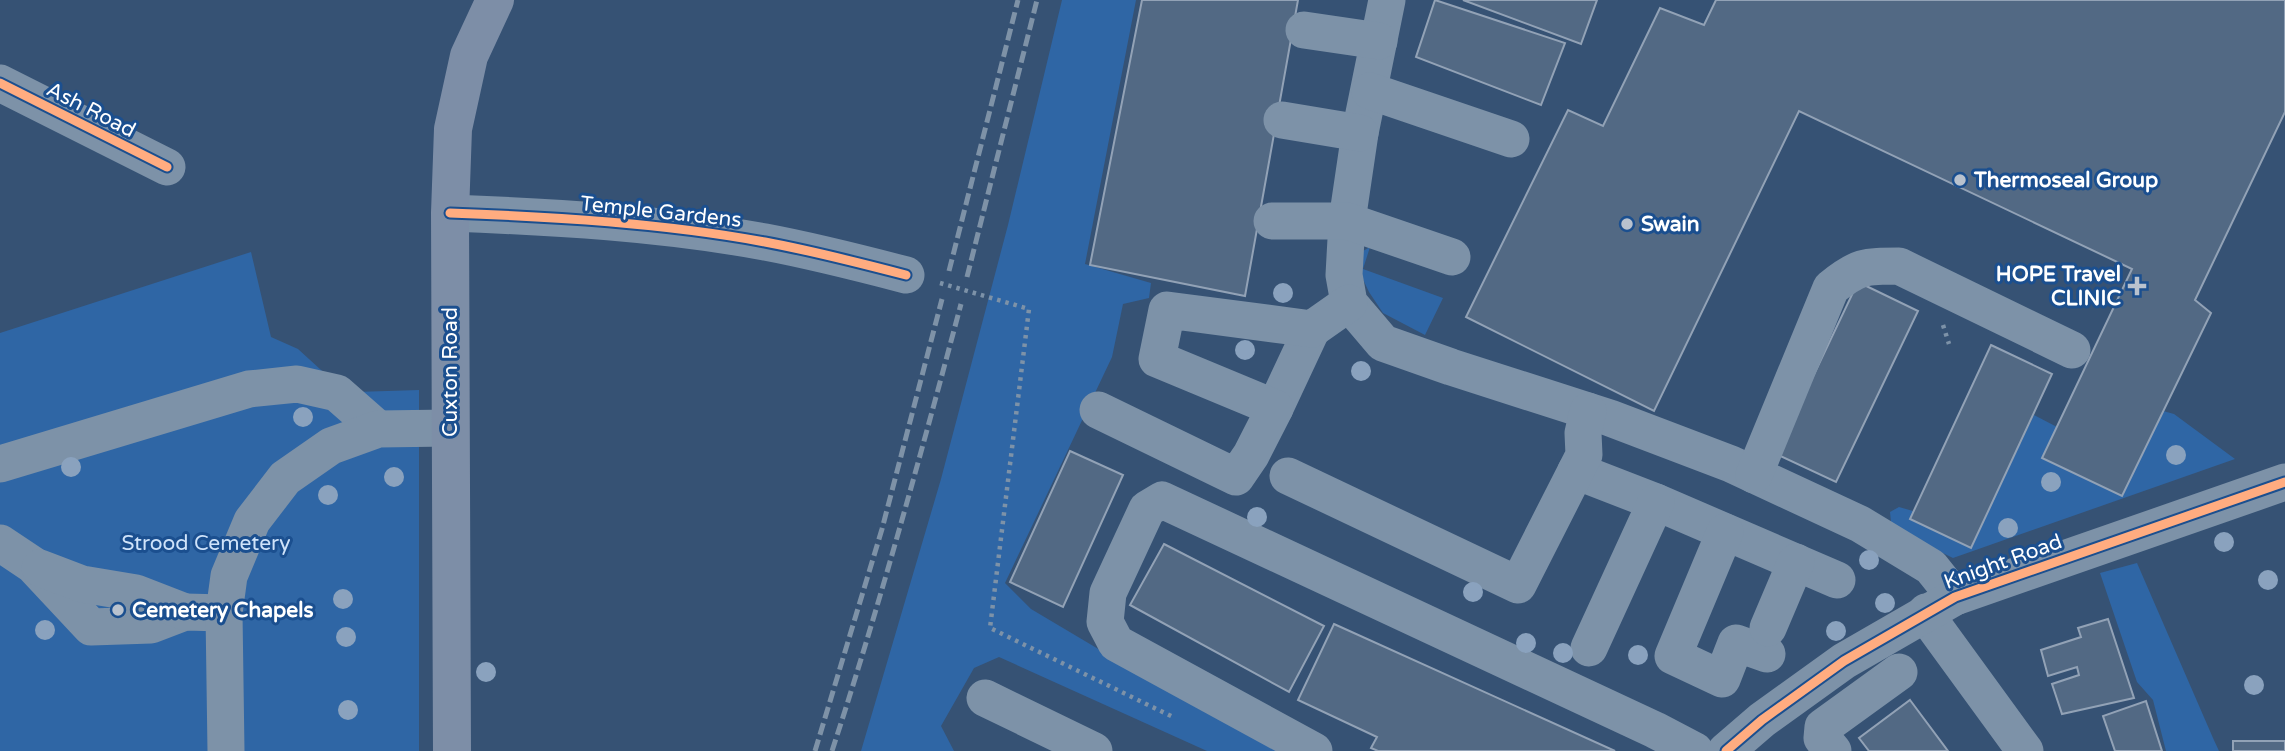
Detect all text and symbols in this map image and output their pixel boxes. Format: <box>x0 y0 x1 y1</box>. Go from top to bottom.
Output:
street label: Ash Road <box>42 77 140 143</box>
place label: Thermoseal Group <box>1973 168 2158 193</box>
marker: Thermoseal Group <box>1952 172 1968 188</box>
street label: Temple Gardens <box>579 191 743 233</box>
place label: Swain <box>1641 212 1700 237</box>
marker: Swain <box>1619 216 1635 232</box>
place label: HOPE Travel CLINIC <box>1996 262 2121 311</box>
marker: HOPE Travel CLINIC <box>2127 276 2147 296</box>
street label: Cuxton Road <box>438 307 463 437</box>
street label: Knight Road <box>1940 529 2066 595</box>
park label: Strood Cemetery <box>122 531 290 556</box>
place label: Cemetery Chapels <box>132 598 313 623</box>
marker: Cemetery Chapels <box>110 602 126 618</box>

